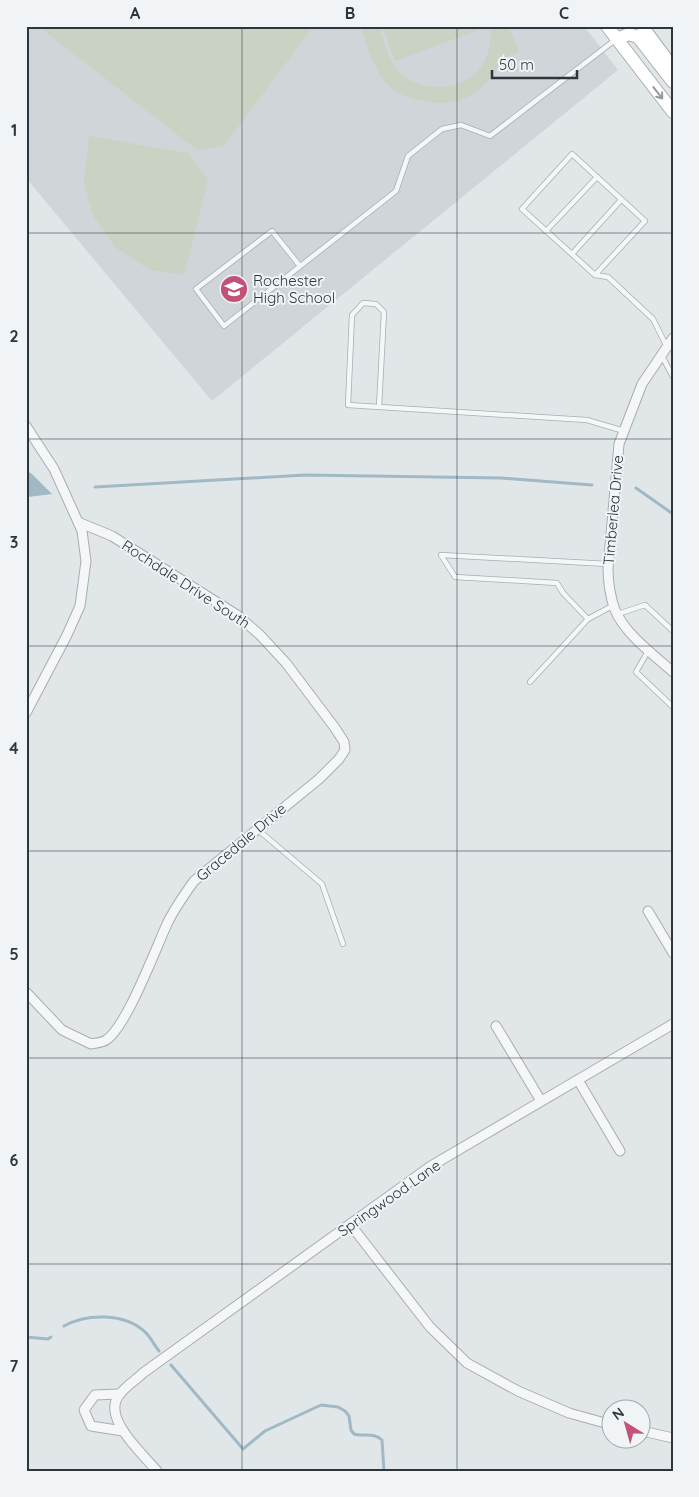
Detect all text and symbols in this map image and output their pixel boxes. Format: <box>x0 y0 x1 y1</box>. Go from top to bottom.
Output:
text: A <box>130 3 141 23</box>
text: B <box>345 3 355 23</box>
text: C <box>559 3 569 23</box>
scale bar <box>492 48 576 80</box>
text: 50 m <box>499 55 534 74</box>
one-way arrow <box>653 86 663 100</box>
text: 1 <box>11 120 17 140</box>
place label: Rochester High School <box>253 271 335 307</box>
school or university icon: Rochester High School <box>219 274 249 304</box>
text: 2 <box>9 326 19 346</box>
street label: Timberlea Drive <box>599 454 627 566</box>
text: 3 <box>10 532 18 552</box>
street label: Rochdale Drive South <box>118 535 254 633</box>
text: 4 <box>9 738 19 758</box>
street label: Gracedale Drive <box>192 799 290 885</box>
text: 5 <box>9 944 19 964</box>
text: 6 <box>10 1150 19 1170</box>
street label: Springwood Lane <box>334 1155 444 1241</box>
text: 7 <box>10 1356 19 1376</box>
north arrow <box>602 1400 652 1450</box>
text: N <box>609 1403 628 1424</box>

